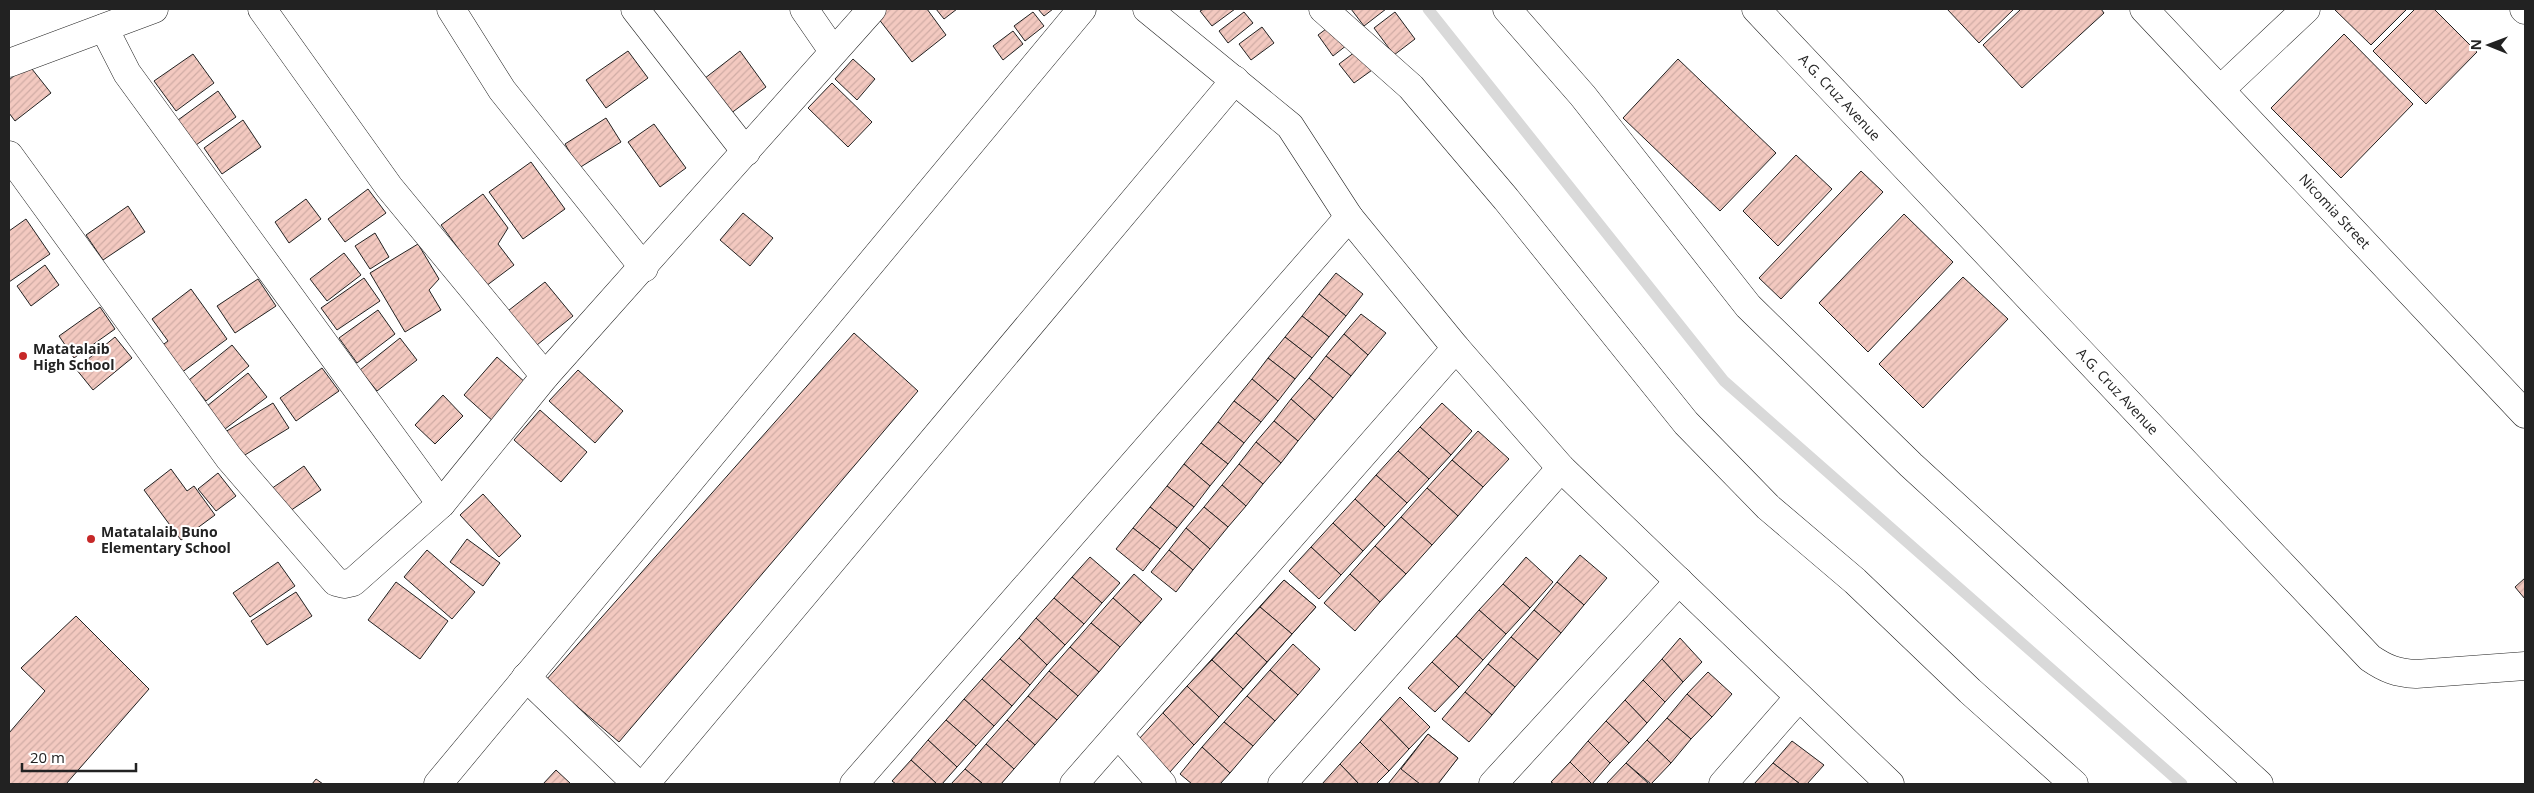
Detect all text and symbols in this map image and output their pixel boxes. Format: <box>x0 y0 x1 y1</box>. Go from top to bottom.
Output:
north arrow <box>2464 20 2514 70</box>
text: N <box>2466 39 2485 51</box>
street label: A.G. Cruz Avenue <box>1795 50 1885 145</box>
street label: Nicomia Street <box>2295 169 2375 253</box>
place label: Matatalaib High School <box>33 339 114 374</box>
street label: A.G. Cruz Avenue <box>2073 344 2163 439</box>
marker: Matatalaib High School <box>17 350 29 362</box>
place label: Matatalaib Buno Elementary School <box>101 522 231 557</box>
marker: Matatalaib Buno Elementary School <box>85 533 97 545</box>
scale bar <box>22 740 136 772</box>
text: 20 m <box>30 747 65 767</box>

